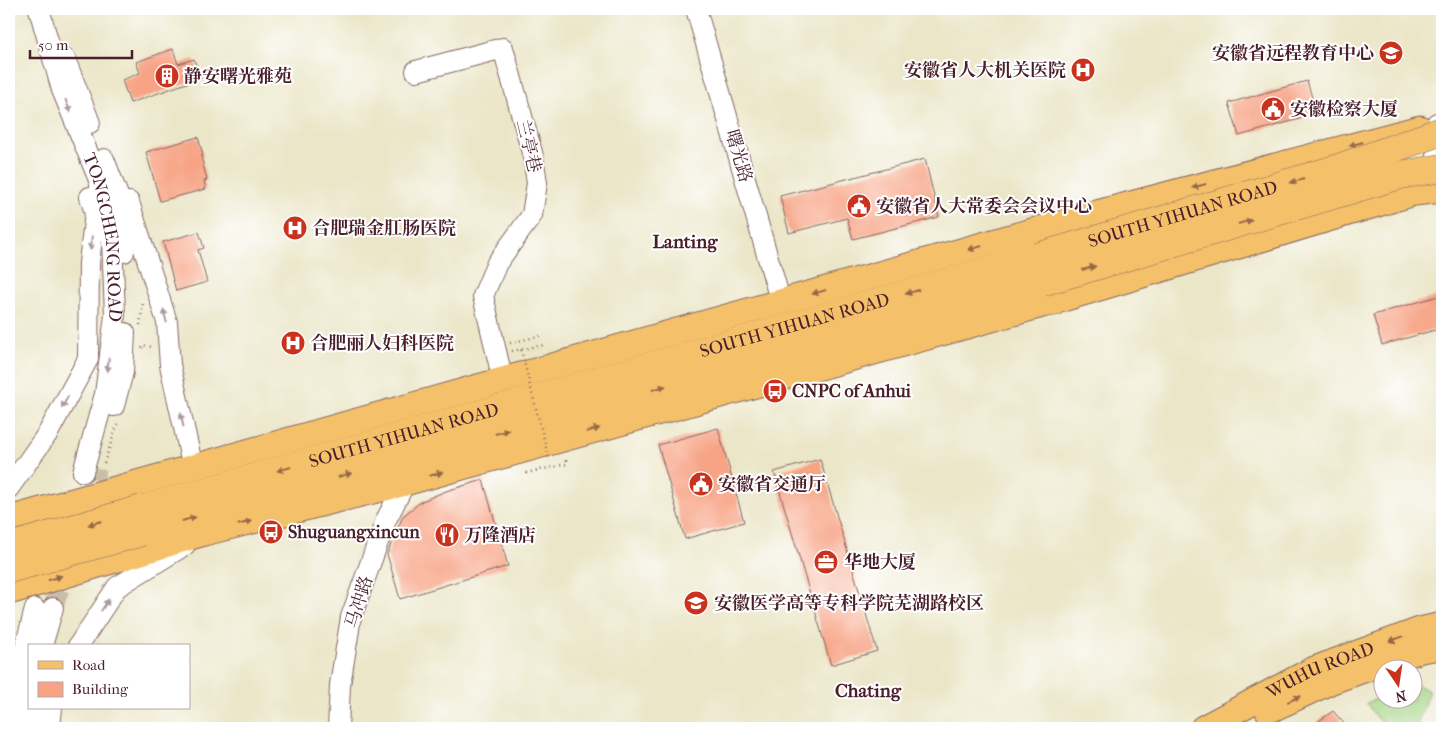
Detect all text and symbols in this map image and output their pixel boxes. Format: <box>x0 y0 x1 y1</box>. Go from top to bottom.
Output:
scale bar <box>30 28 132 60</box>
text: 50 m <box>38 36 69 54</box>
school or university icon: 安徽省远程教育中心 <box>1378 40 1404 66</box>
place label: 安徽省远程教育中心 <box>1212 43 1374 64</box>
hospital icon: 安徽省人大机关医院 <box>1070 57 1096 83</box>
place label: 安徽省人大机关医院 <box>904 60 1066 81</box>
building icon: 静安曙光雅苑 <box>154 63 180 89</box>
place label: 静安曙光雅苑 <box>184 66 292 87</box>
public building icon: 安徽检察大厦 <box>1260 96 1286 122</box>
one-way arrow <box>65 98 72 113</box>
place label: 安徽检察大厦 <box>1290 99 1398 120</box>
street label: 兰亭巷 <box>512 117 545 175</box>
street label: 曙光路 <box>721 127 756 185</box>
one-way arrow <box>1349 140 1364 148</box>
street label: TONGCHENG ROAD <box>78 150 126 323</box>
street label: SOUTH YIHUAN ROAD <box>1086 177 1280 252</box>
one-way arrow <box>1289 177 1304 185</box>
one-way arrow <box>1192 182 1207 190</box>
public building icon: 安徽省人大常委会会议中心 <box>846 193 872 219</box>
place label: 安徽省人大常委会会议中心 <box>876 196 1092 217</box>
hospital icon: 合肥瑞金肛肠医院 <box>282 215 308 241</box>
place label: 合肥瑞金肛肠医院 <box>312 218 456 239</box>
one-way arrow <box>1238 218 1253 226</box>
district label: Lanting <box>653 231 718 253</box>
one-way arrow <box>87 235 95 251</box>
one-way arrow <box>967 244 983 252</box>
one-way arrow <box>1082 264 1097 272</box>
one-way arrow <box>811 288 826 296</box>
one-way arrow <box>905 288 920 296</box>
street label: SOUTH YIHUAN ROAD <box>697 289 892 362</box>
one-way arrow <box>161 309 169 324</box>
hospital icon: 合肥丽人妇科医院 <box>280 330 306 356</box>
place label: 合肥丽人妇科医院 <box>310 333 454 354</box>
one-way arrow <box>104 357 112 373</box>
bus stop icon: CNPC of Anhui <box>762 378 788 404</box>
place label: CNPC of Anhui <box>792 381 912 402</box>
one-way arrow <box>651 384 666 392</box>
one-way arrow <box>61 395 69 409</box>
street label: SOUTH YIHUAN ROAD <box>307 399 501 472</box>
one-way arrow <box>178 413 186 428</box>
one-way arrow <box>585 425 600 433</box>
one-way arrow <box>495 427 510 435</box>
one-way arrow <box>277 466 292 474</box>
one-way arrow <box>429 469 444 477</box>
one-way arrow <box>338 471 353 479</box>
public building icon: 安徽省交通厅 <box>688 471 714 497</box>
place label: 安徽省交通厅 <box>718 474 826 495</box>
one-way arrow <box>181 514 196 522</box>
one-way arrow <box>88 519 103 527</box>
one-way arrow <box>237 519 252 527</box>
bus stop icon: Shuguangxincun <box>258 519 284 545</box>
place label: Shuguangxincun <box>288 522 420 543</box>
restaurant icon: 万隆酒店 <box>434 522 460 548</box>
place label: 万隆酒店 <box>464 525 536 546</box>
office icon: 华地大厦 <box>813 549 839 575</box>
place label: 华地大厦 <box>844 552 916 573</box>
street label: 马冲路 <box>342 573 377 631</box>
one-way arrow <box>48 574 63 582</box>
school or university icon: 安徽医学高等专科学院芜湖路校区 <box>683 590 709 616</box>
place label: 安徽医学高等专科学院芜湖路校区 <box>714 593 984 614</box>
one-way arrow <box>100 598 110 612</box>
one-way arrow <box>1388 635 1403 643</box>
street label: WUHU ROAD <box>1262 638 1377 704</box>
legend <box>28 644 190 710</box>
text: Road <box>72 656 106 674</box>
north arrow <box>1374 660 1424 710</box>
text: Building <box>72 680 129 698</box>
district label: Chating <box>835 680 902 702</box>
text: N <box>1393 687 1408 706</box>
one-way arrow <box>1287 695 1301 703</box>

